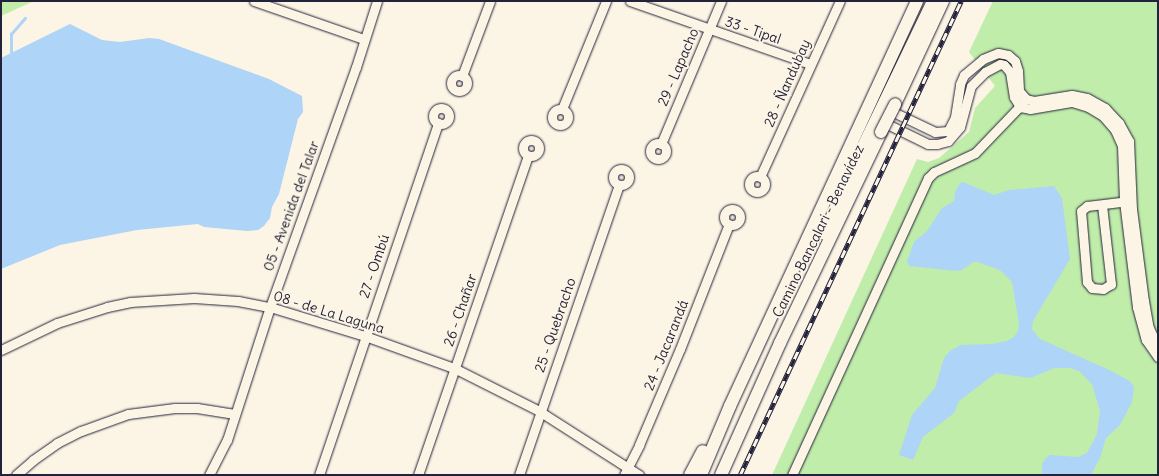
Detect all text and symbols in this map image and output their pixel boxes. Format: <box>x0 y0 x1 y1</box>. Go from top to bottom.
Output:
street label: 33 - Tipal <box>723 13 783 47</box>
street label: 29 - Lapacho <box>654 26 702 108</box>
street label: 28 - Ñandubay <box>760 37 814 129</box>
street label: 05 - Avenida del Talar <box>260 139 322 273</box>
street label: Camino Bancalari - Benavídez <box>769 142 867 320</box>
street label: 27 - Ombú <box>355 232 393 300</box>
street label: 26 - Chañar <box>440 272 480 348</box>
street label: 25 - Quebracho <box>531 276 579 374</box>
street label: 08 - de La Laguna <box>271 287 387 337</box>
street label: 24 - Jacarandá <box>640 297 692 393</box>

